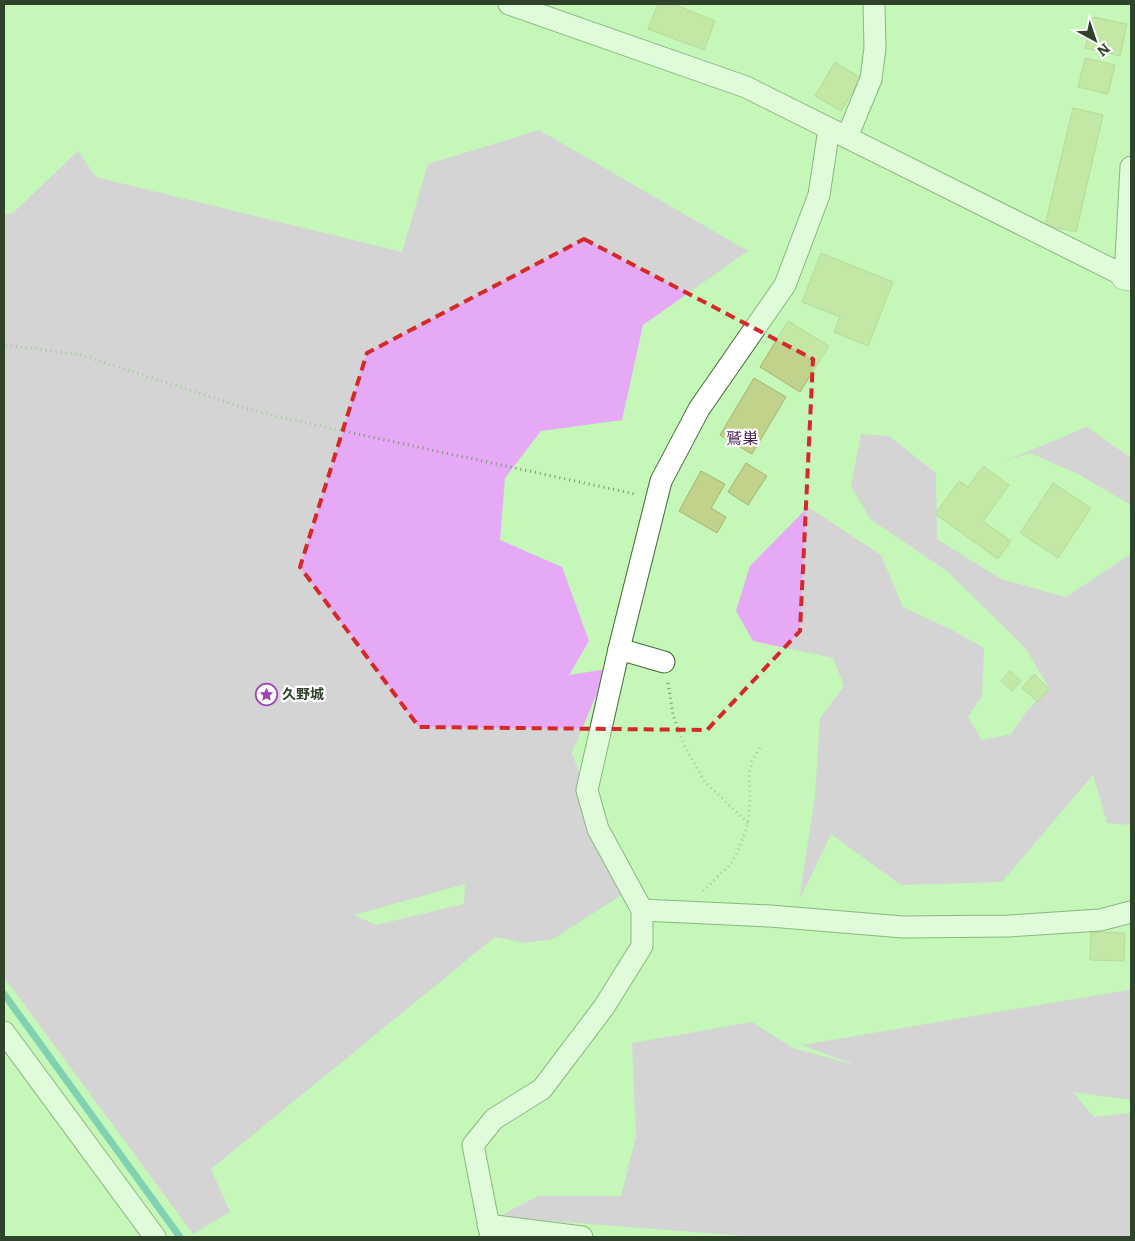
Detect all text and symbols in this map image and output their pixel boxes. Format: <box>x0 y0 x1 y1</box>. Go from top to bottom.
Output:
north arrow <box>1070 15 1120 65</box>
text: N <box>1093 39 1115 62</box>
district label: 鷲巣 <box>726 425 758 449</box>
place icon: 久野城 <box>254 682 278 706</box>
place label: 久野城 <box>282 683 324 703</box>

